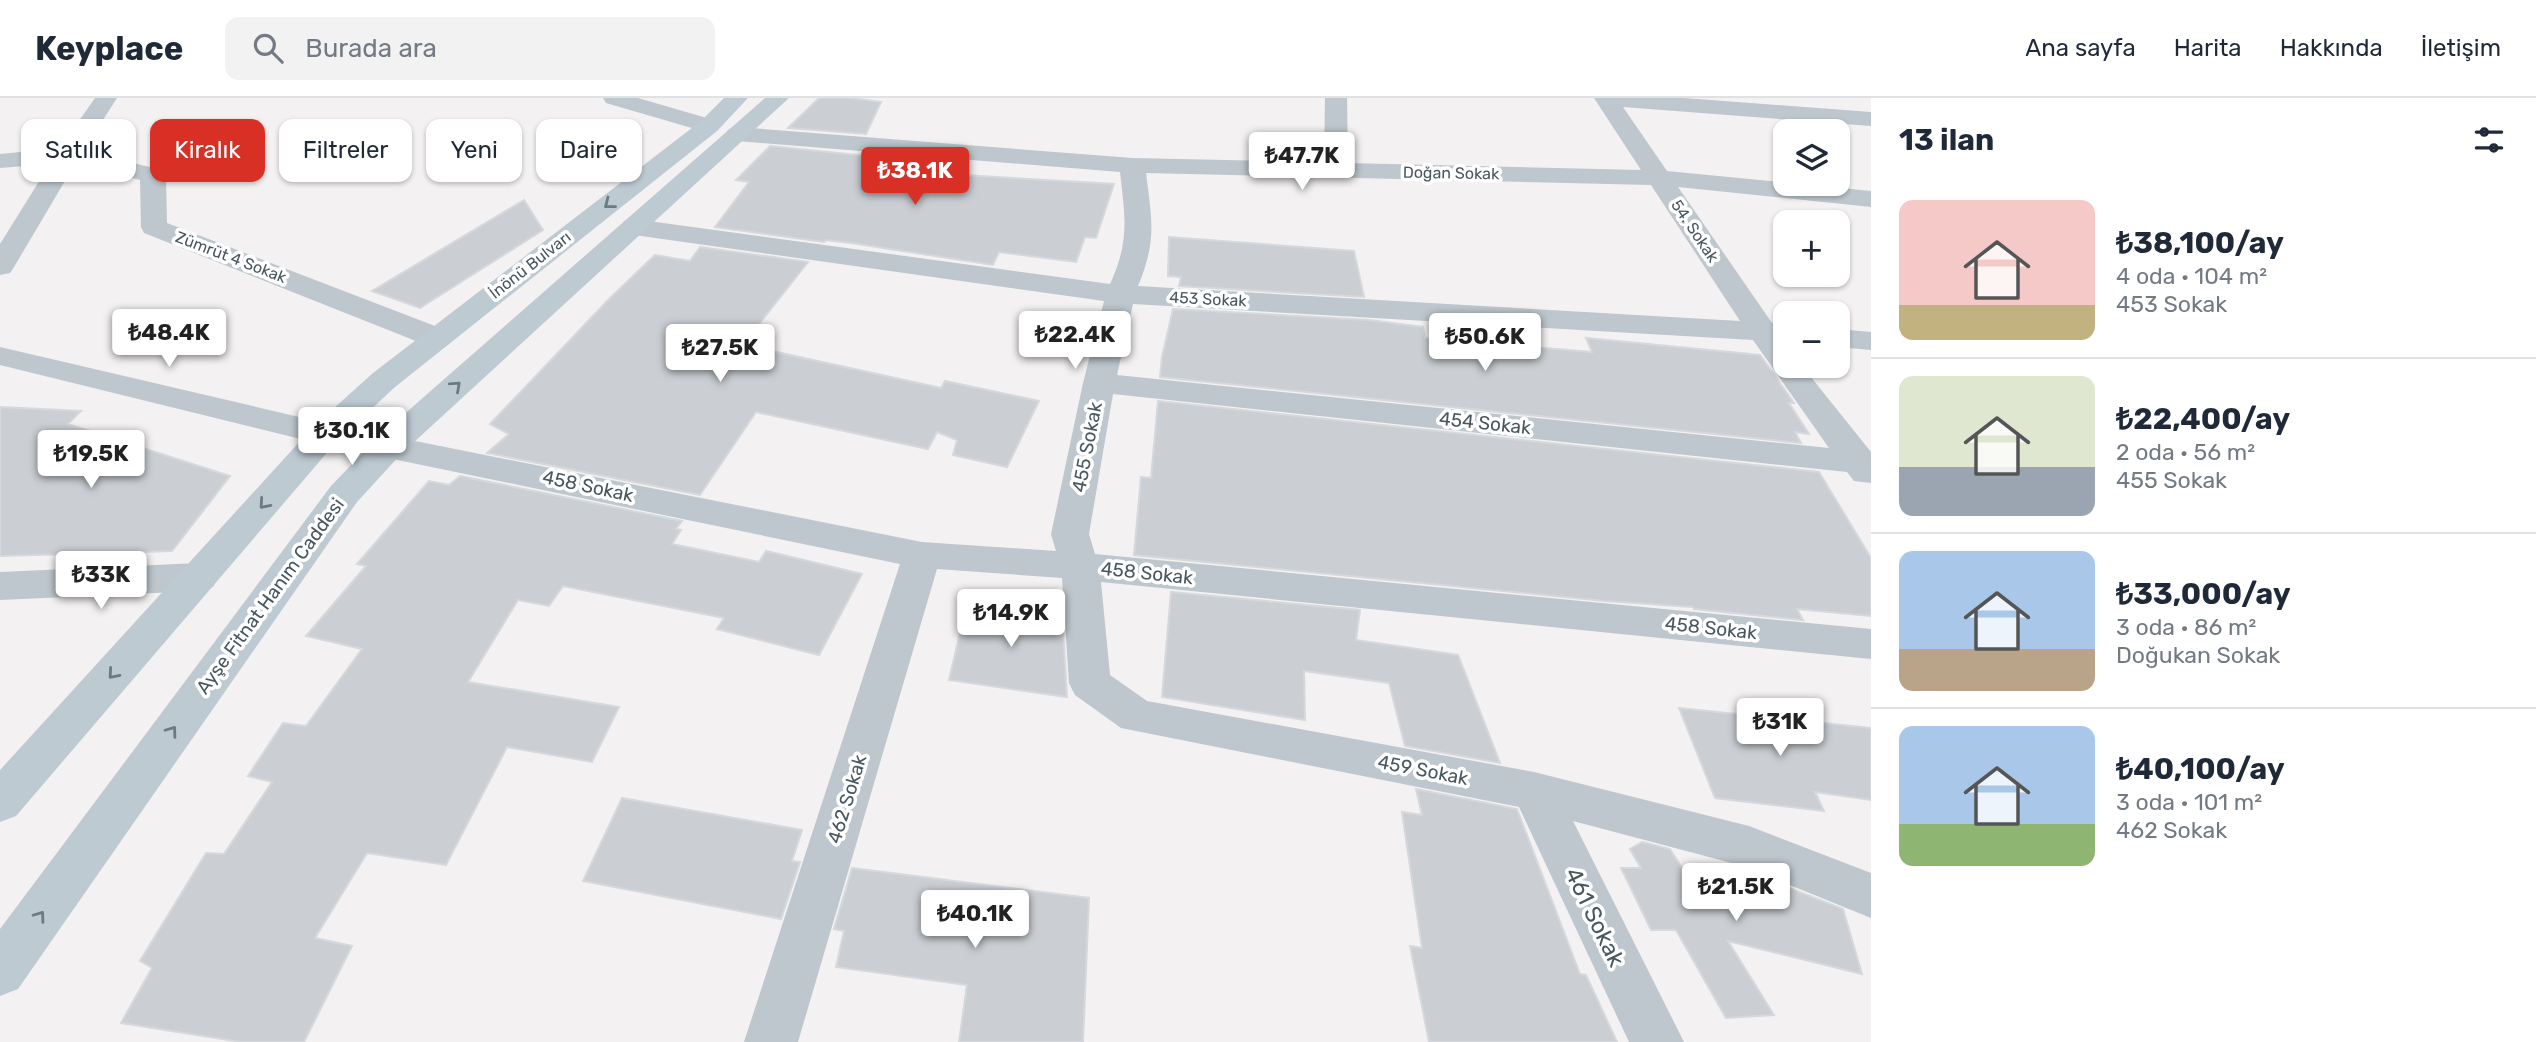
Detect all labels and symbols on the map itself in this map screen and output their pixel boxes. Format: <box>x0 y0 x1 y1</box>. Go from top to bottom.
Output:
pin: ₺47.7K <box>1245 132 1359 192</box>
pin: ₺38.1K <box>858 148 972 207</box>
street label: Doğan Sokak <box>1403 163 1500 183</box>
one-way arrow <box>605 195 617 208</box>
street label: 54. Sokak <box>1667 196 1723 267</box>
street label: Zümrüt 4 Sokak <box>173 227 290 287</box>
street label: İnönü Bulvarı <box>486 227 574 303</box>
street label: 453 Sokak <box>1169 287 1248 311</box>
pin: ₺48.4K <box>112 310 226 369</box>
pin: ₺22.4K <box>1018 312 1132 371</box>
pin: ₺50.6K <box>1428 314 1542 373</box>
pin: ₺27.5K <box>663 324 777 384</box>
one-way arrow <box>448 382 461 394</box>
street label: 455 Sokak <box>1067 400 1107 494</box>
street label: 454 Sokak <box>1438 407 1532 439</box>
pin: ₺30.1K <box>295 408 409 467</box>
pin: ₺19.5K <box>34 430 148 490</box>
street label: 458 Sokak <box>540 465 636 507</box>
street label: Ayşe Fitnat Hanım Caddesi <box>191 493 349 699</box>
one-way arrow <box>260 495 272 508</box>
pin: ₺33K <box>60 552 142 611</box>
street label: 458 Sokak <box>1100 557 1194 589</box>
pin: ₺14.9K <box>954 589 1068 649</box>
street label: 458 Sokak <box>1664 612 1758 644</box>
one-way arrow <box>109 666 121 679</box>
pin: ₺31K <box>1739 698 1821 758</box>
one-way arrow <box>164 726 177 739</box>
street label: 459 Sokak <box>1376 750 1470 790</box>
street label: 462 Sokak <box>823 752 871 846</box>
street label: 461 Sokak <box>1559 863 1631 971</box>
pin: ₺21.5K <box>1679 864 1793 923</box>
pin: ₺40.1K <box>918 890 1032 950</box>
one-way arrow <box>32 911 44 924</box>

